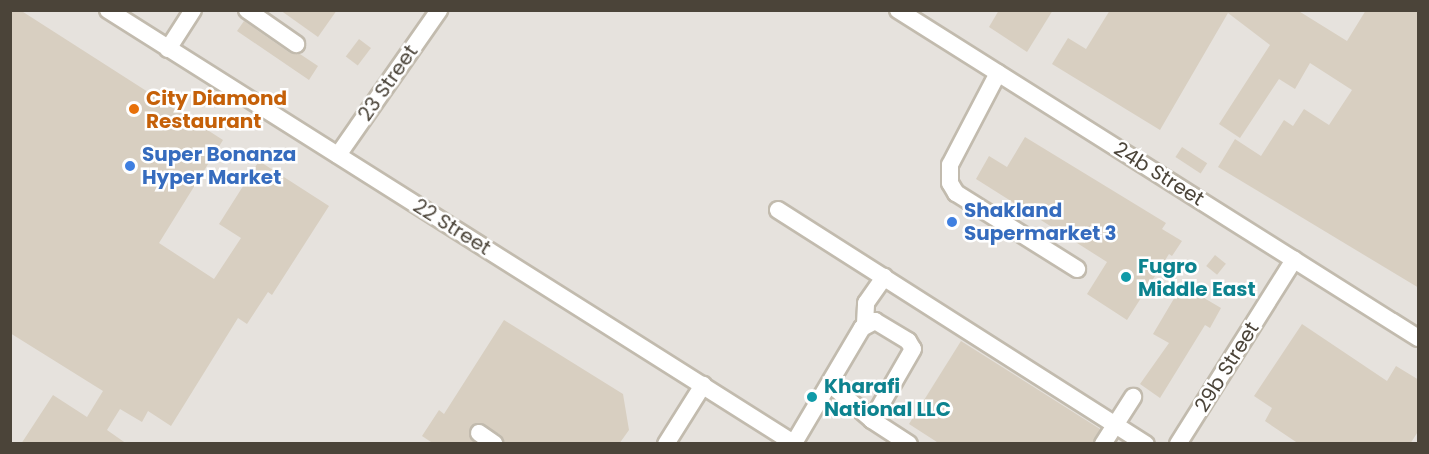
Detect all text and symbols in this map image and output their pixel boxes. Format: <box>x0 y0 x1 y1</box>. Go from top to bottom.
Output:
street label: 23 Street <box>353 40 423 126</box>
place label: City Diamond Restaurant <box>146 86 287 133</box>
marker: City Diamond Restaurant <box>127 102 141 116</box>
street label: 24b Street <box>1110 137 1208 211</box>
place label: Super Bonanza Hyper Market <box>142 142 296 189</box>
marker: Super Bonanza Hyper Market <box>123 159 137 173</box>
street label: 22 Street <box>409 194 495 260</box>
place label: Shakland Supermarket 3 <box>964 198 1117 245</box>
marker: Shakland Supermarket 3 <box>945 215 959 229</box>
place label: Fugro Middle East <box>1138 254 1256 301</box>
marker: Fugro Middle East <box>1119 270 1133 284</box>
street label: 29b Street <box>1190 318 1264 416</box>
place label: Kharafi National LLC <box>824 374 951 421</box>
marker: Kharafi National LLC <box>805 390 819 404</box>

